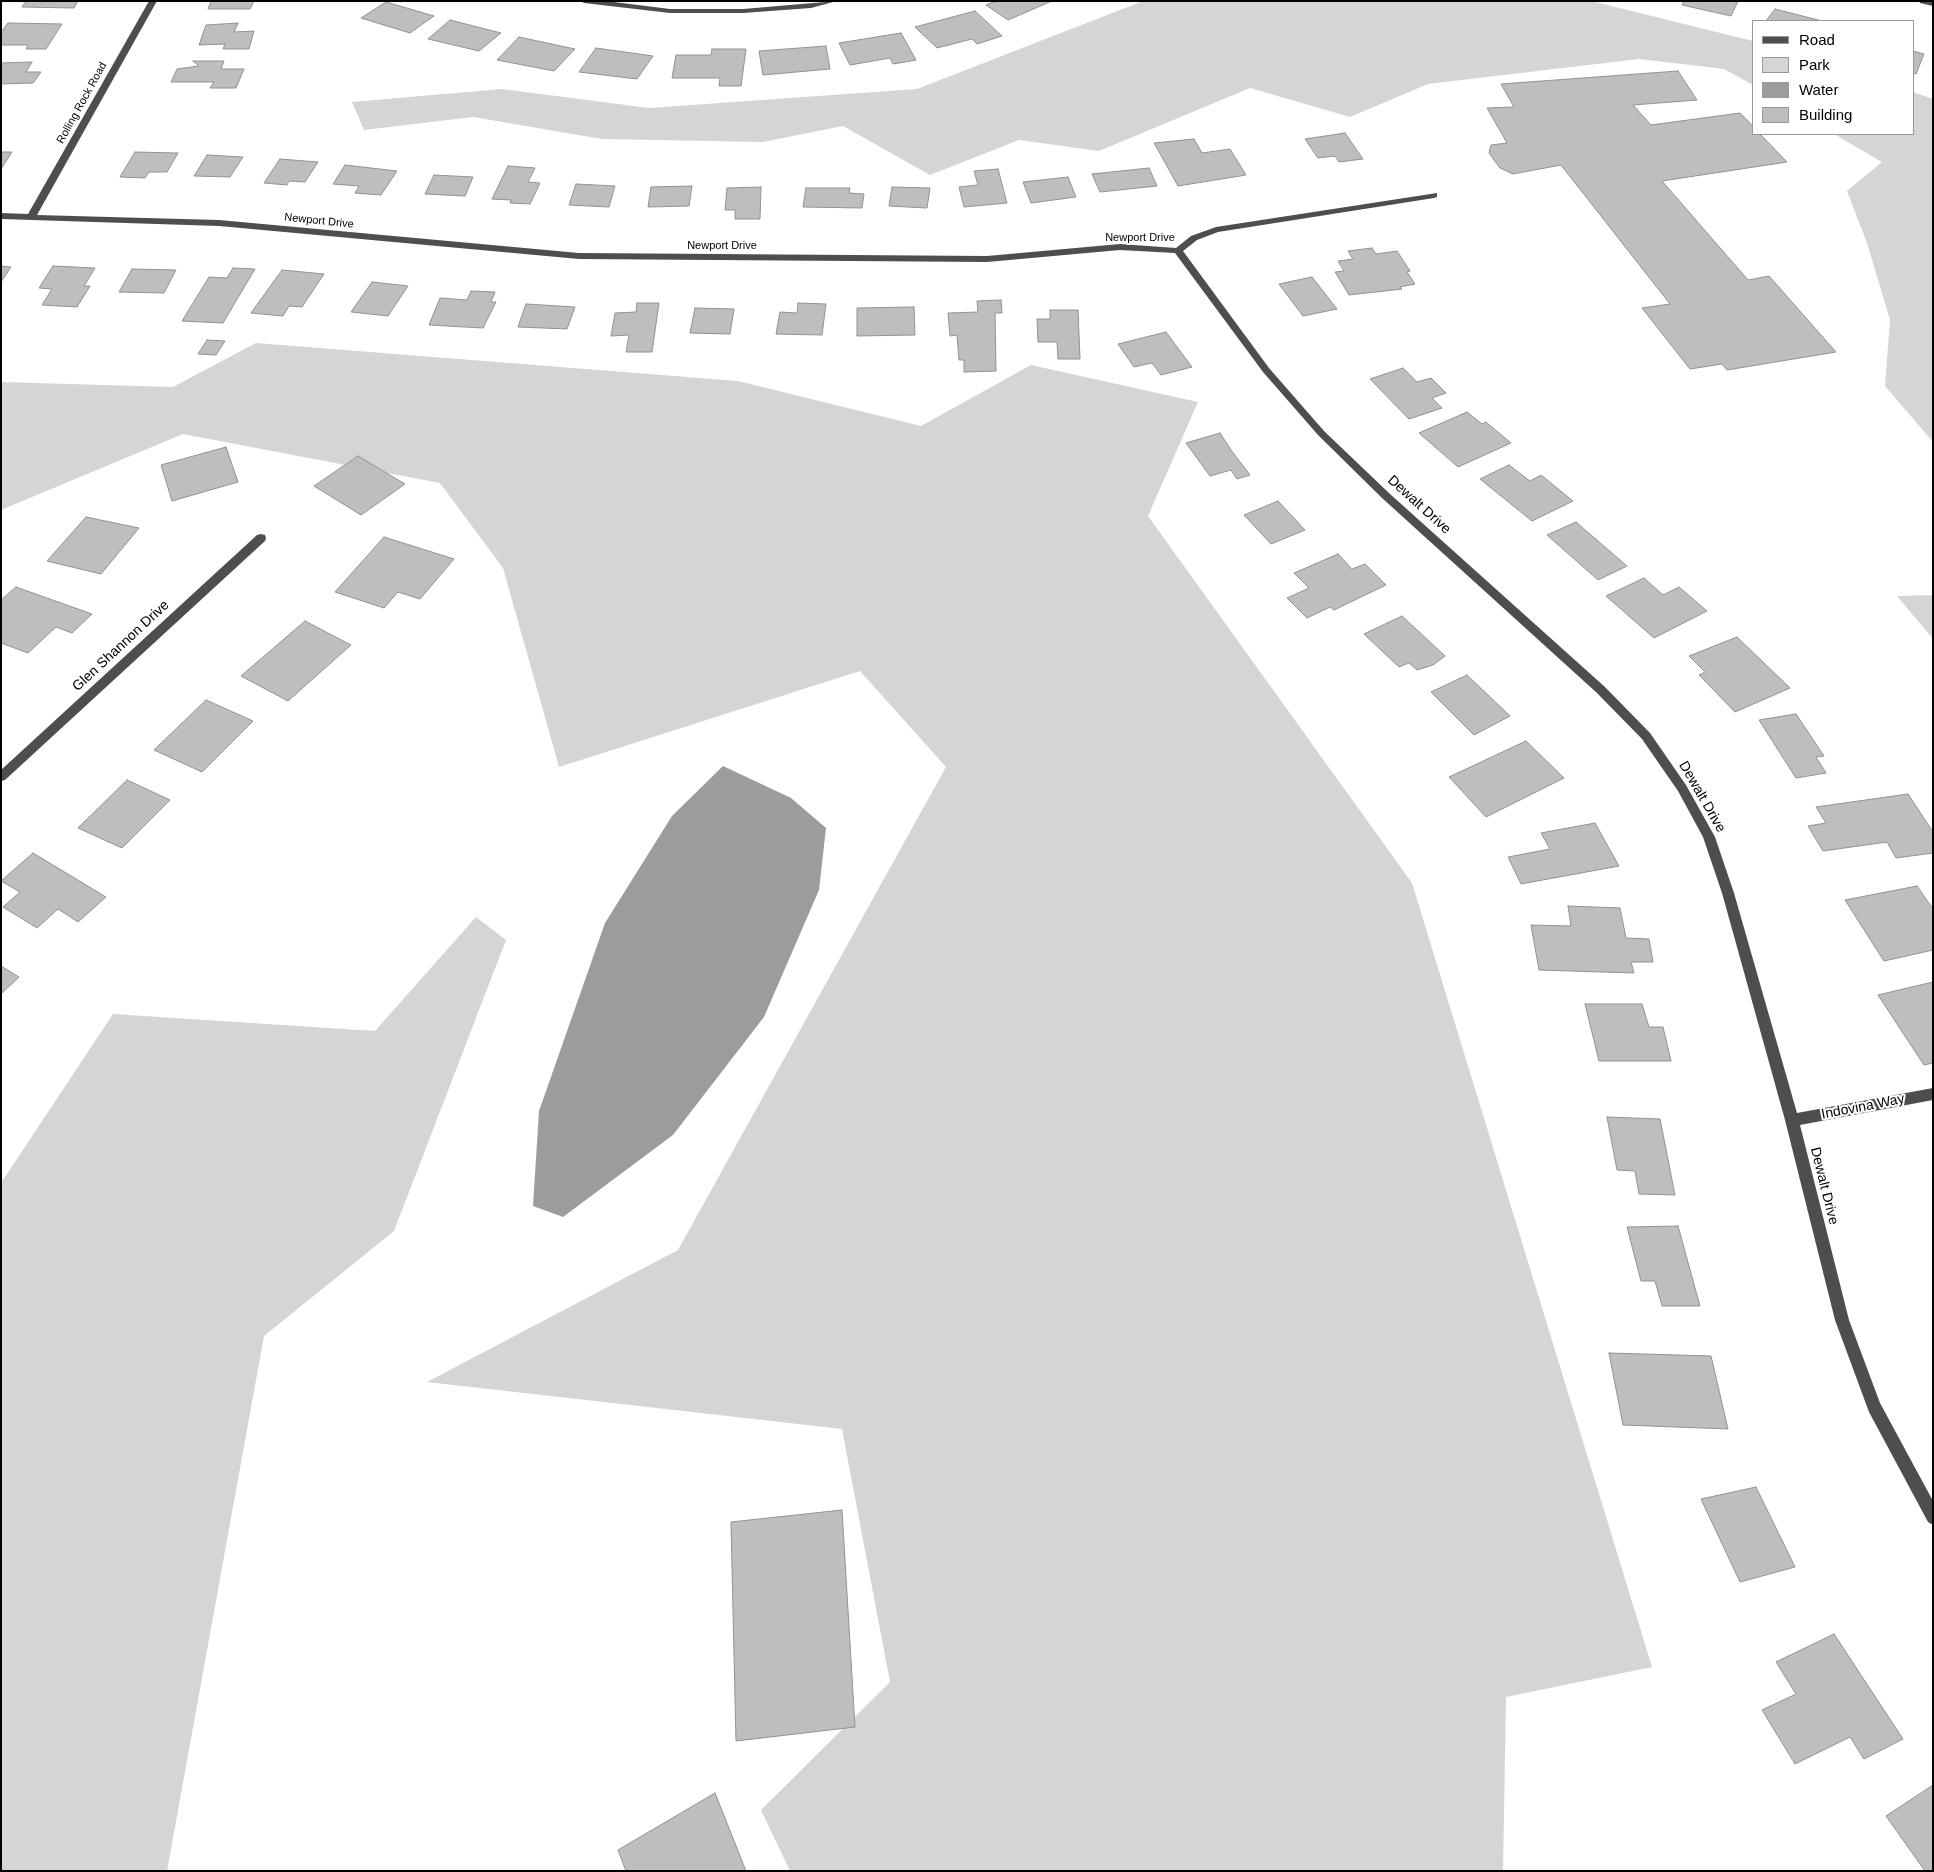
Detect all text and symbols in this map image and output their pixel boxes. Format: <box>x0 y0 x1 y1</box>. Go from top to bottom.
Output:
legend <box>1752 20 1914 135</box>
text: Road <box>1799 31 1835 48</box>
text: Park <box>1799 56 1830 73</box>
street label: Rolling Rock Road <box>54 60 110 146</box>
text: Water <box>1799 81 1838 98</box>
text: Building <box>1799 106 1852 123</box>
street label: Newport Drive <box>284 211 354 231</box>
street label: Newport Drive <box>1105 231 1175 245</box>
street label: Newport Drive <box>687 239 757 253</box>
street label: Dewalt Drive <box>1384 472 1454 538</box>
street label: Glen Shannon Drive <box>69 597 173 695</box>
street label: Dewalt Drive <box>1675 758 1729 836</box>
street label: Indovina Way <box>1820 1091 1906 1123</box>
street label: Dewalt Drive <box>1806 1145 1842 1227</box>

